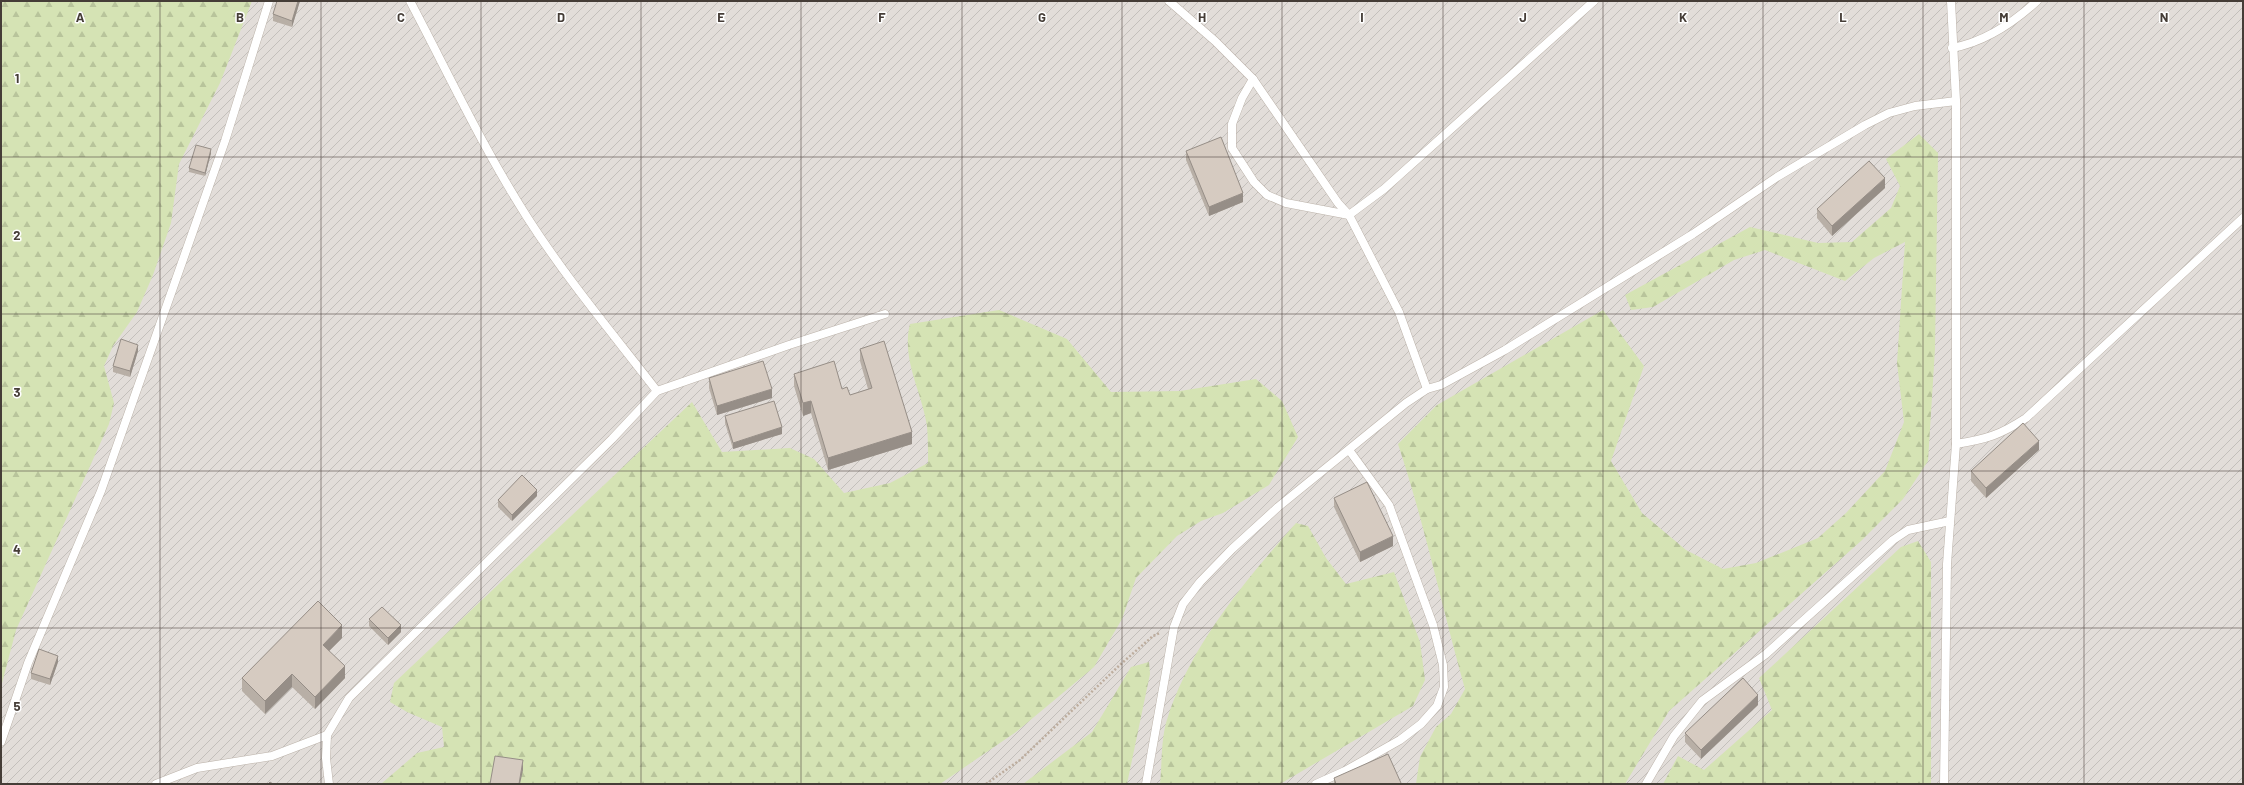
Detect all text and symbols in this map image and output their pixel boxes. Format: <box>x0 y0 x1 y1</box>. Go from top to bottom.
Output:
text: A <box>76 9 85 25</box>
text: B <box>236 9 244 25</box>
text: C <box>397 9 405 25</box>
text: D <box>557 9 565 25</box>
text: E <box>717 9 725 25</box>
text: F <box>878 9 886 25</box>
text: G <box>1038 9 1046 25</box>
text: H <box>1198 9 1206 25</box>
text: I <box>1360 9 1364 25</box>
text: J <box>1519 9 1527 25</box>
text: K <box>1679 9 1687 25</box>
text: L <box>1839 9 1847 25</box>
text: M <box>1999 9 2009 25</box>
text: N <box>2160 9 2168 25</box>
text: 1 <box>15 70 19 86</box>
text: 2 <box>13 227 21 243</box>
text: 3 <box>13 384 21 400</box>
text: 4 <box>13 541 21 557</box>
text: 5 <box>13 698 21 714</box>

